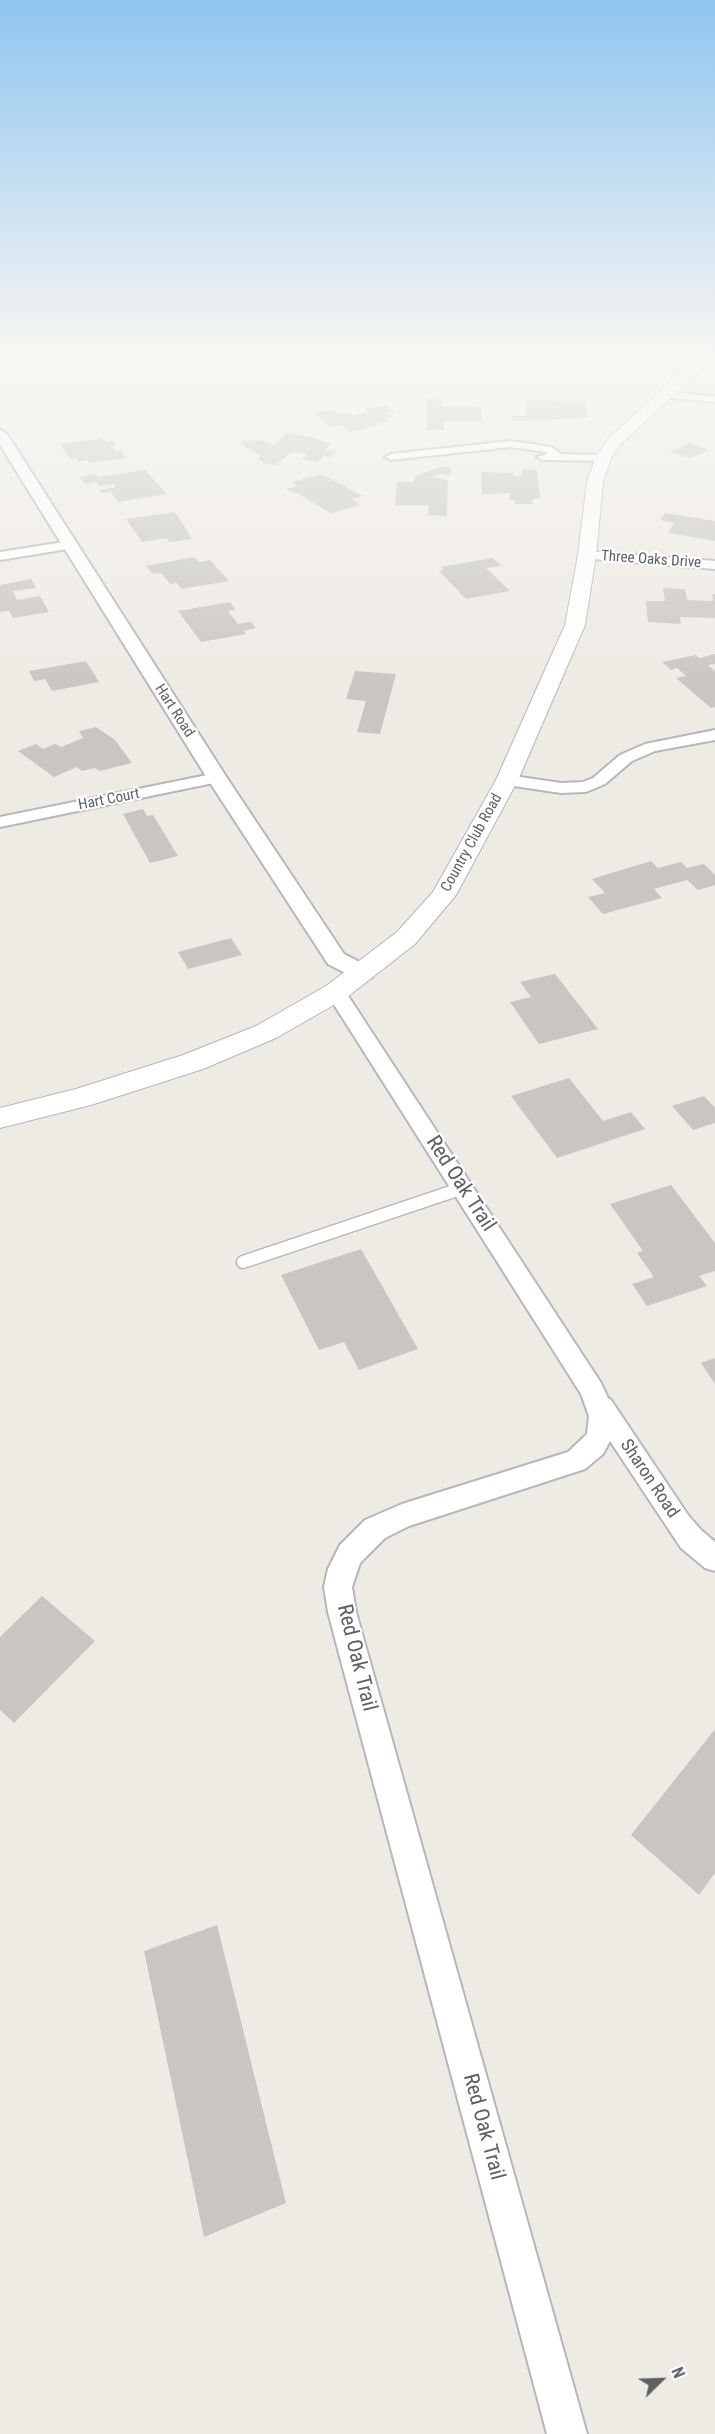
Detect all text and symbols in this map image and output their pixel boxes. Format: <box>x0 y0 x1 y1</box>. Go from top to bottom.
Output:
street label: Three Oaks Drive <box>600 548 702 572</box>
street label: Hart Road <box>150 681 198 741</box>
street label: Hart Court <box>77 785 141 815</box>
street label: Country Club Road <box>438 791 506 895</box>
street label: Red Oak Trail <box>420 1131 500 1237</box>
street label: Sharon Road <box>615 1436 683 1522</box>
street label: Red Oak Trail <box>331 1602 381 1714</box>
street label: Red Oak Trail <box>457 2071 509 2183</box>
north arrow <box>631 2350 691 2410</box>
text: N <box>667 2365 689 2381</box>

